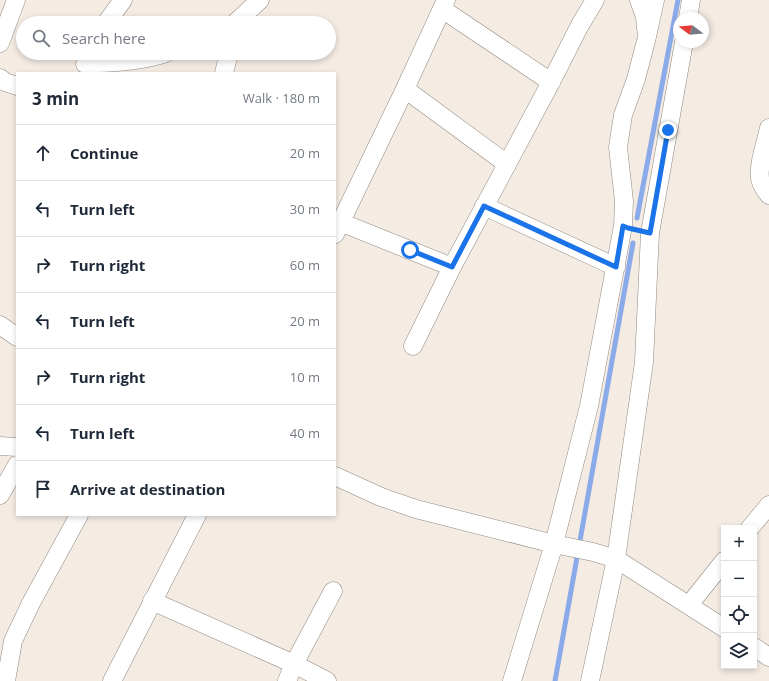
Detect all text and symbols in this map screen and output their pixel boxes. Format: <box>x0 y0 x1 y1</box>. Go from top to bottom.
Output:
north arrow <box>673 12 709 48</box>
search box <box>16 16 336 60</box>
icon: search <box>30 27 52 49</box>
text: Search here <box>62 28 146 48</box>
text: 3 min <box>32 87 79 110</box>
text: Walk · 180 m <box>243 89 320 107</box>
route end <box>659 121 677 139</box>
icon: ahead <box>32 142 54 164</box>
text: Continue <box>70 143 138 163</box>
text: 20 m <box>290 144 320 162</box>
icon: left <box>32 198 54 220</box>
text: Turn left <box>70 199 135 219</box>
text: 30 m <box>290 200 320 218</box>
route start <box>401 241 419 259</box>
icon: right <box>32 254 54 276</box>
text: Turn right <box>70 255 145 275</box>
text: 60 m <box>290 256 320 274</box>
icon: left <box>32 310 54 332</box>
text: Turn left <box>70 311 135 331</box>
text: 20 m <box>290 312 320 330</box>
icon: right <box>32 366 54 388</box>
text: Turn right <box>70 367 145 387</box>
text: 10 m <box>290 368 320 386</box>
icon: left <box>32 422 54 444</box>
text: Turn left <box>70 423 135 443</box>
text: 40 m <box>290 424 320 442</box>
icon: arrive <box>32 478 54 500</box>
text: Arrive at destination <box>70 479 225 499</box>
map controls <box>721 525 757 669</box>
button: + <box>721 525 757 561</box>
button: − <box>721 561 757 597</box>
button: locate <box>721 597 757 633</box>
button: layers <box>721 633 757 669</box>

